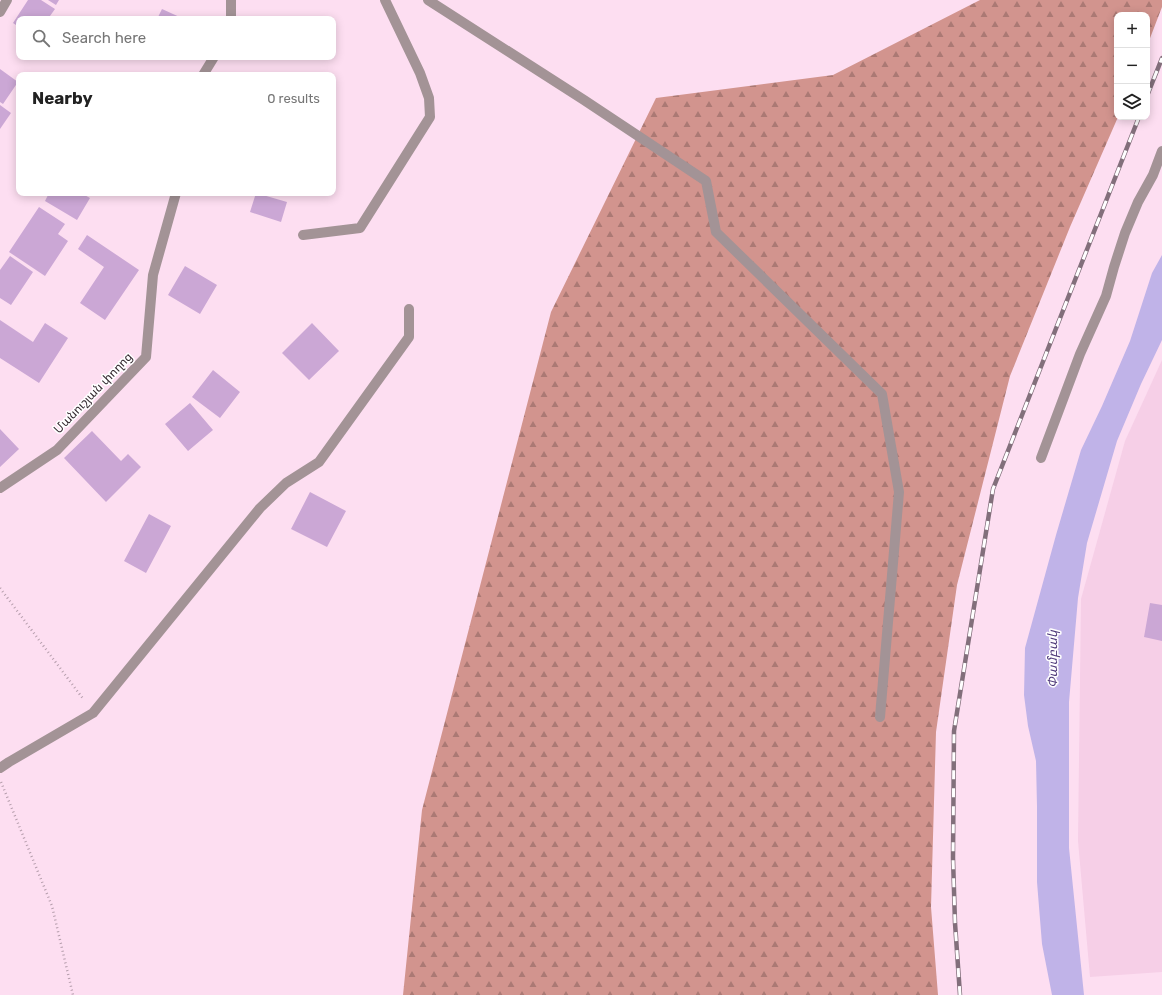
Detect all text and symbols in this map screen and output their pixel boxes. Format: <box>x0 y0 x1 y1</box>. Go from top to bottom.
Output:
map controls <box>1114 12 1150 120</box>
button: + <box>1114 12 1150 48</box>
search box <box>16 16 336 60</box>
icon: search <box>30 27 52 49</box>
text: Search here <box>62 29 146 47</box>
button: − <box>1114 48 1150 84</box>
button: layers <box>1114 84 1150 120</box>
text: Nearby <box>32 88 93 108</box>
text: 0 results <box>267 91 320 106</box>
street label: Մանուշյան փողոց <box>51 350 135 436</box>
water label: Փամբակ <box>1045 629 1061 688</box>

